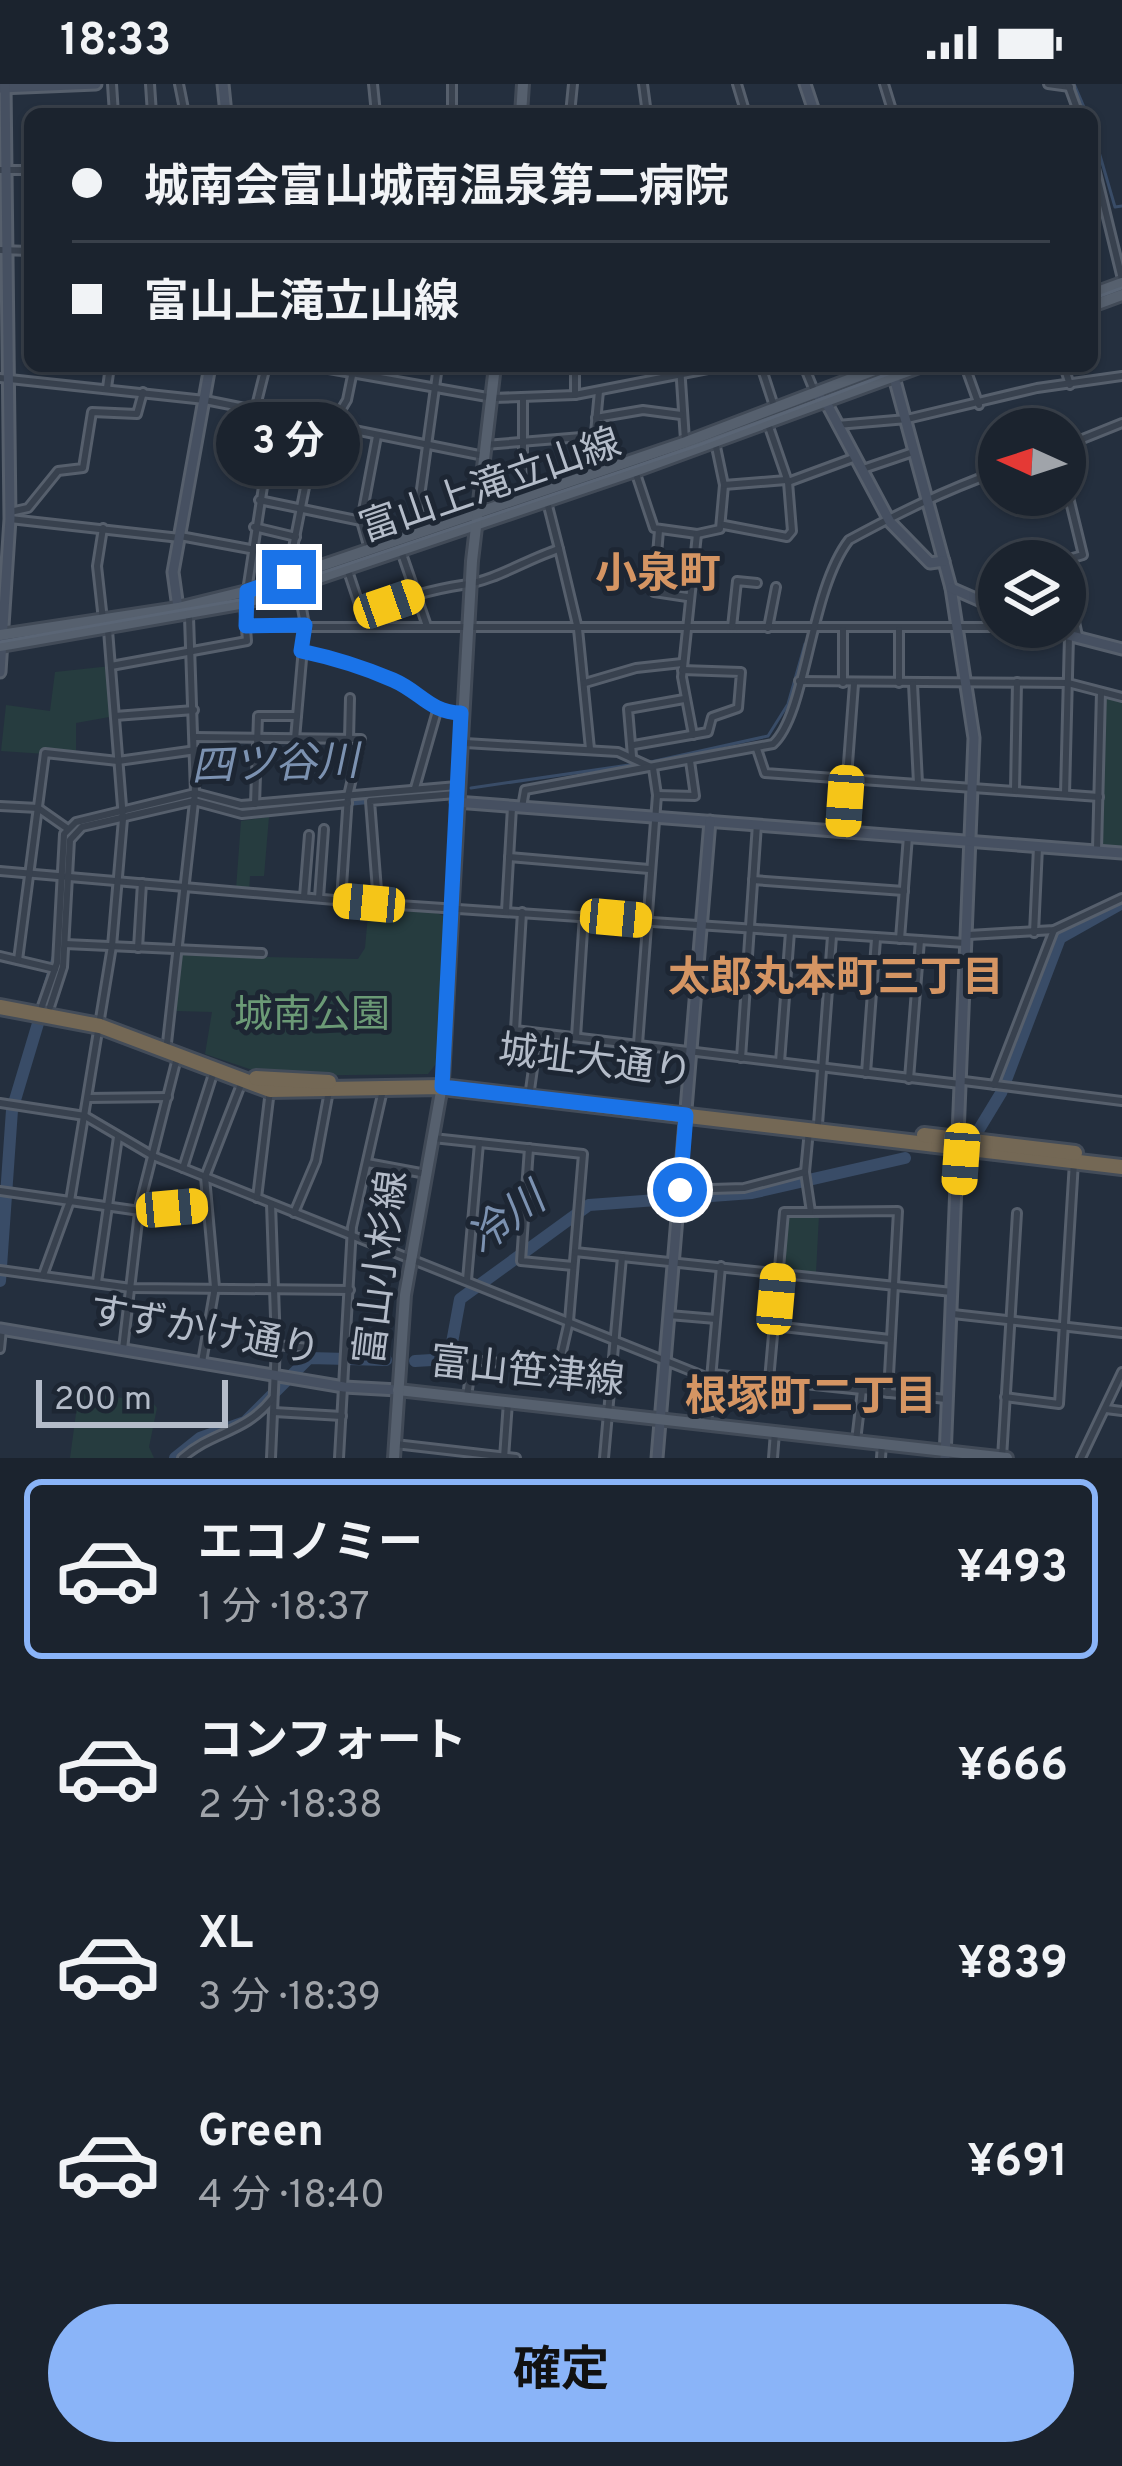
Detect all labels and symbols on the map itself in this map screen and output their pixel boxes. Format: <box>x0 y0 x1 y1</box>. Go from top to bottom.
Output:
callout: 3 分 <box>217 403 361 487</box>
north arrow <box>978 408 1086 516</box>
street label: 富山上滝立山線 <box>354 420 628 556</box>
route end <box>262 550 316 604</box>
district label: 小泉町 <box>595 550 721 603</box>
car <box>349 575 429 633</box>
water label: 四ツ谷川 <box>190 737 364 796</box>
car <box>825 764 865 838</box>
car <box>332 882 406 924</box>
car <box>579 897 653 939</box>
district label: 太郎丸本町三丁目 <box>668 954 1004 1007</box>
park label: 城南公園 <box>234 993 390 1042</box>
street label: 城址大通り <box>495 1028 695 1100</box>
car <box>941 1122 981 1196</box>
route start <box>653 1163 707 1217</box>
street label: 富山小杉線 <box>348 1168 420 1368</box>
water label: 冷川 <box>459 1172 561 1267</box>
car <box>135 1187 209 1229</box>
car <box>755 1262 797 1336</box>
street label: すずかけ通り <box>85 1289 323 1377</box>
street label: 富山笹津線 <box>427 1339 627 1409</box>
district label: 根塚町二丁目 <box>685 1373 937 1426</box>
scale bar <box>36 1374 228 1427</box>

